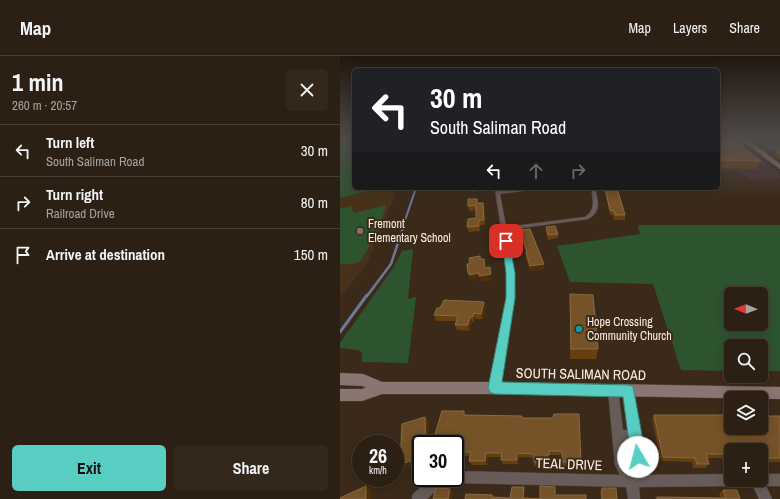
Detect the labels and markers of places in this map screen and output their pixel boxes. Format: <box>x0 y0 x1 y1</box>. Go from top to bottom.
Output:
place label: Fremont Elementary School <box>368 216 451 246</box>
pin <box>489 224 523 258</box>
marker: Fremont Elementary School <box>355 226 365 236</box>
place label: Hope Crossing Community Church <box>587 314 672 344</box>
marker: Hope Crossing Community Church <box>574 324 584 334</box>

